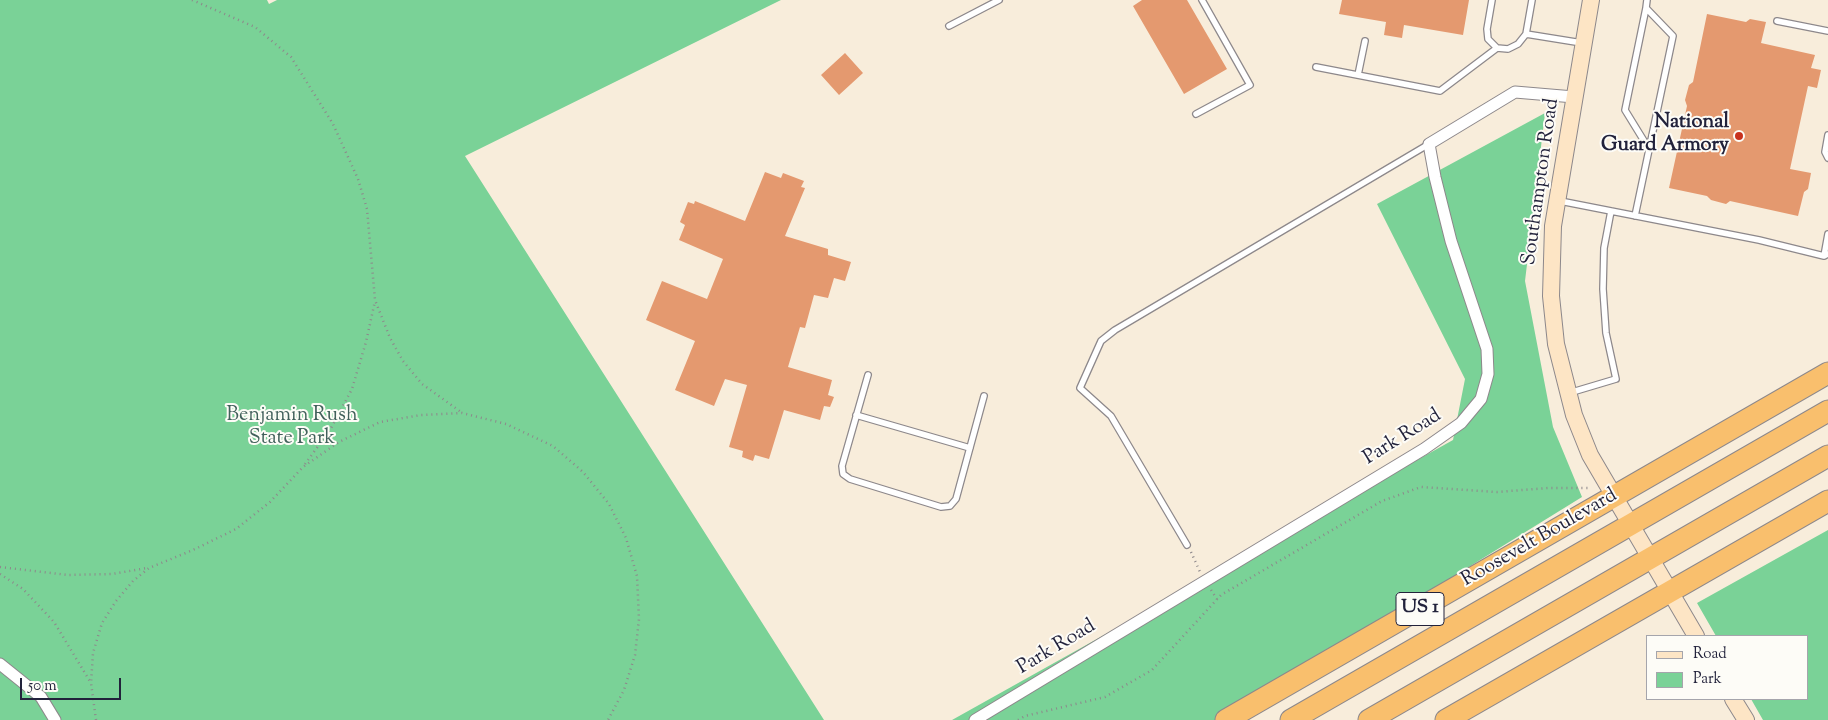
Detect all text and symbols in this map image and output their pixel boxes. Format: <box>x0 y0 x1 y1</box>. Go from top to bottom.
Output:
street label: Southampton Road <box>1518 97 1566 267</box>
place label: National Guard Armory <box>1601 112 1729 159</box>
marker: National Guard Armory <box>1733 130 1745 142</box>
park label: Benjamin Rush State Park <box>226 405 358 452</box>
street label: Park Road <box>1360 405 1446 471</box>
street label: Roosevelt Boulevard <box>1458 485 1622 593</box>
road number: US 1 <box>1396 592 1444 626</box>
street label: Park Road <box>1013 615 1101 681</box>
legend <box>1646 635 1808 700</box>
text: Road <box>1693 644 1727 665</box>
scale bar <box>22 668 124 700</box>
text: Park <box>1693 669 1722 690</box>
text: 50 m <box>28 676 57 697</box>

